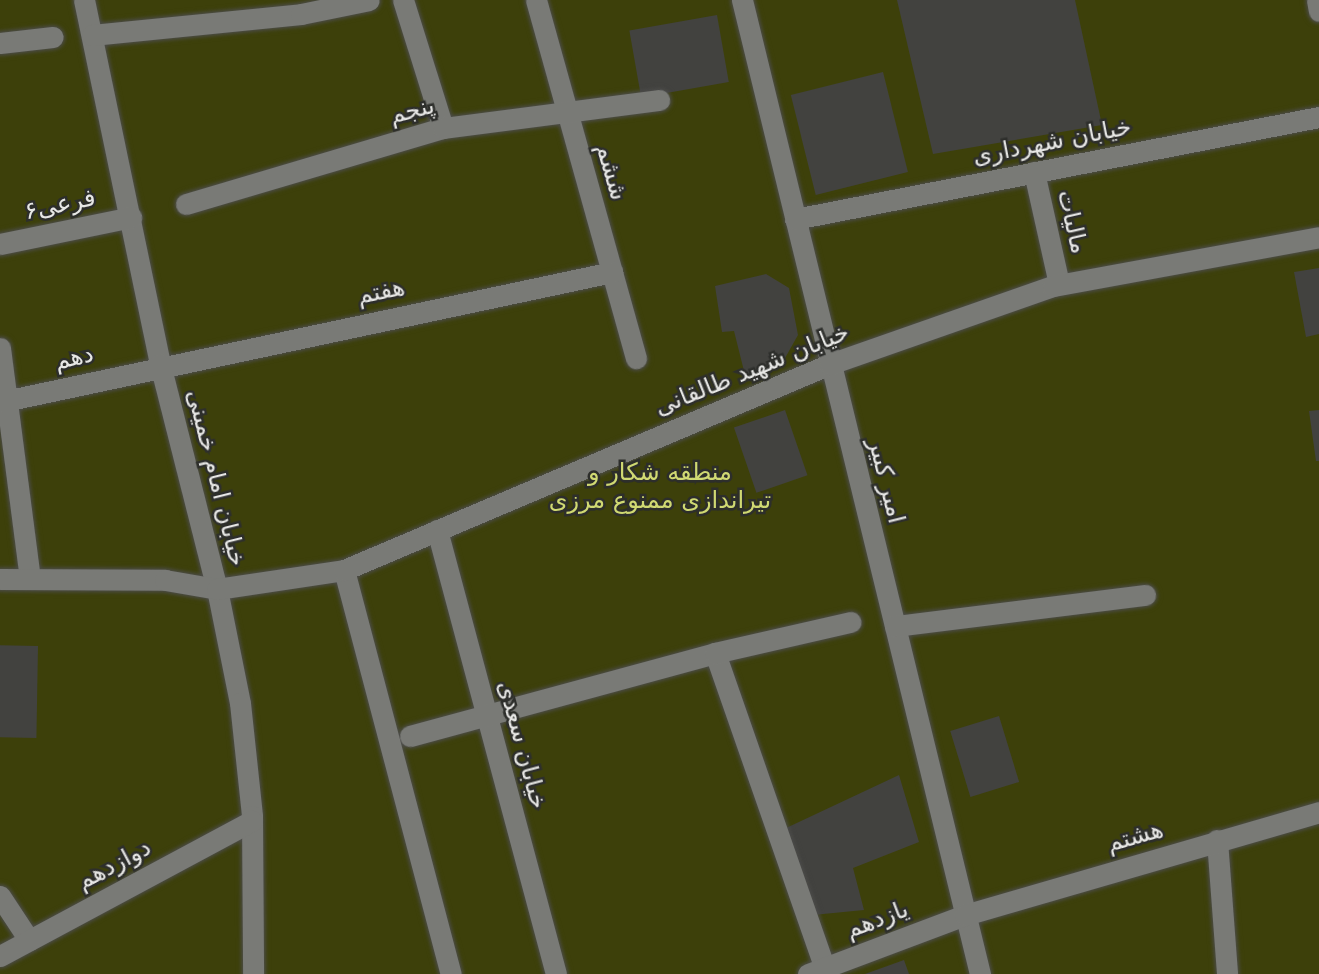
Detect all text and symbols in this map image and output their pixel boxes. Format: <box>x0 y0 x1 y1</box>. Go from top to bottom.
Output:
street label: پنجم <box>386 91 438 131</box>
street label: خیابان شهرداری <box>970 113 1134 171</box>
street label: ششم <box>589 140 633 204</box>
street label: فرعی۶ <box>22 183 98 227</box>
street label: مالیات <box>1051 187 1093 257</box>
street label: هفتم <box>355 273 407 311</box>
street label: خیابان شهيد طالقانی <box>651 318 853 422</box>
street label: دهم <box>52 340 96 376</box>
street label: خیابان امام خمینی <box>180 387 252 569</box>
street label: امیر کبیر <box>862 435 910 527</box>
park label: منطقه شکار و تیراندازی ممنوع مرزی <box>549 459 771 515</box>
street label: خیابان سعدی <box>491 678 553 812</box>
street label: هشتم <box>1103 815 1167 859</box>
street label: دوازدهم <box>72 834 156 896</box>
street label: یازدهم <box>842 895 912 945</box>

